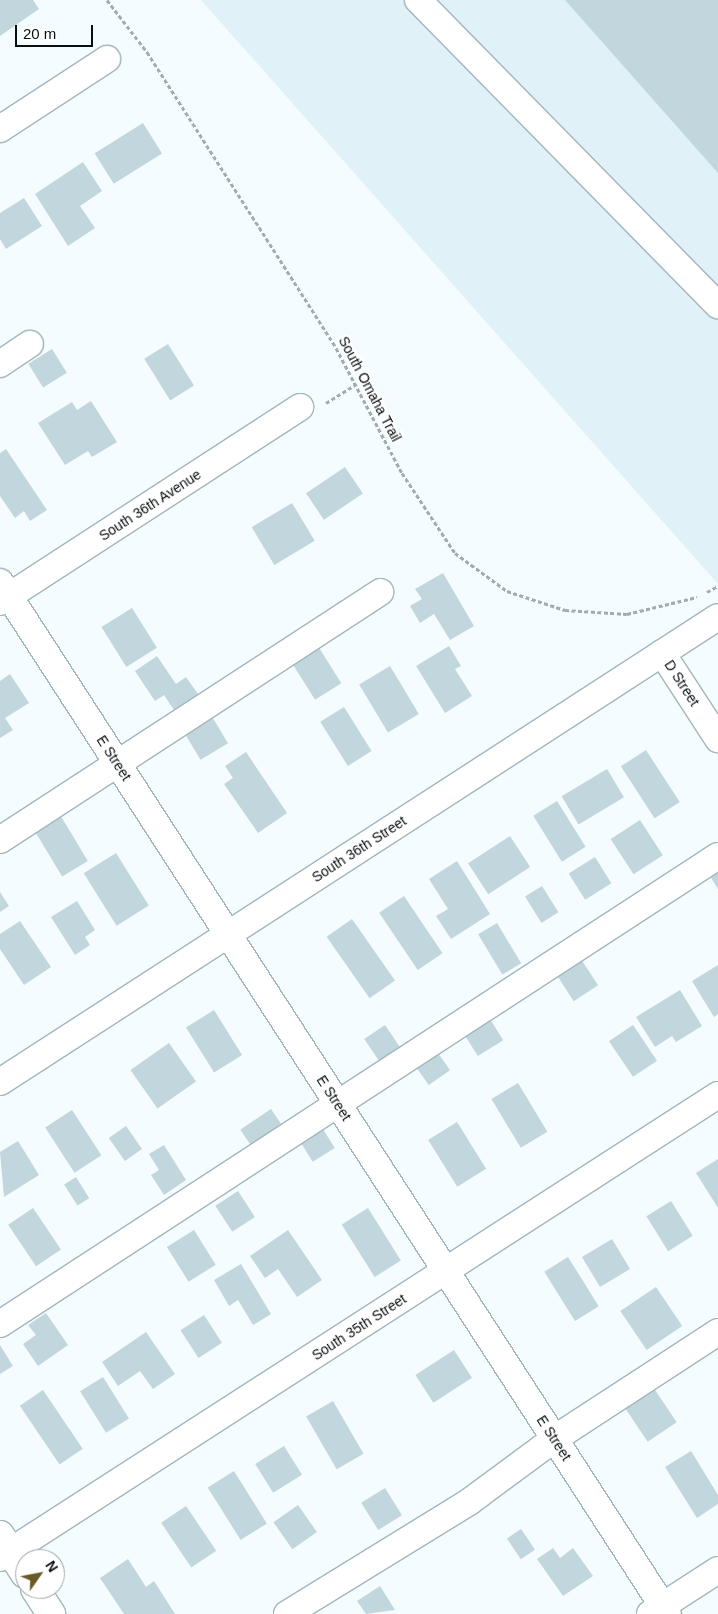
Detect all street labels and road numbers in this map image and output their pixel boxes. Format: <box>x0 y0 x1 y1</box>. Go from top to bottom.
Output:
street label: South Omaha Trail <box>335 333 405 445</box>
street label: South 36th Avenue <box>96 466 204 544</box>
street label: D Street <box>661 657 703 709</box>
street label: E Street <box>93 732 135 784</box>
street label: South 36th Street <box>309 812 409 886</box>
street label: E Street <box>313 1072 355 1124</box>
street label: South 35th Street <box>309 1290 409 1364</box>
street label: E Street <box>533 1412 575 1464</box>

